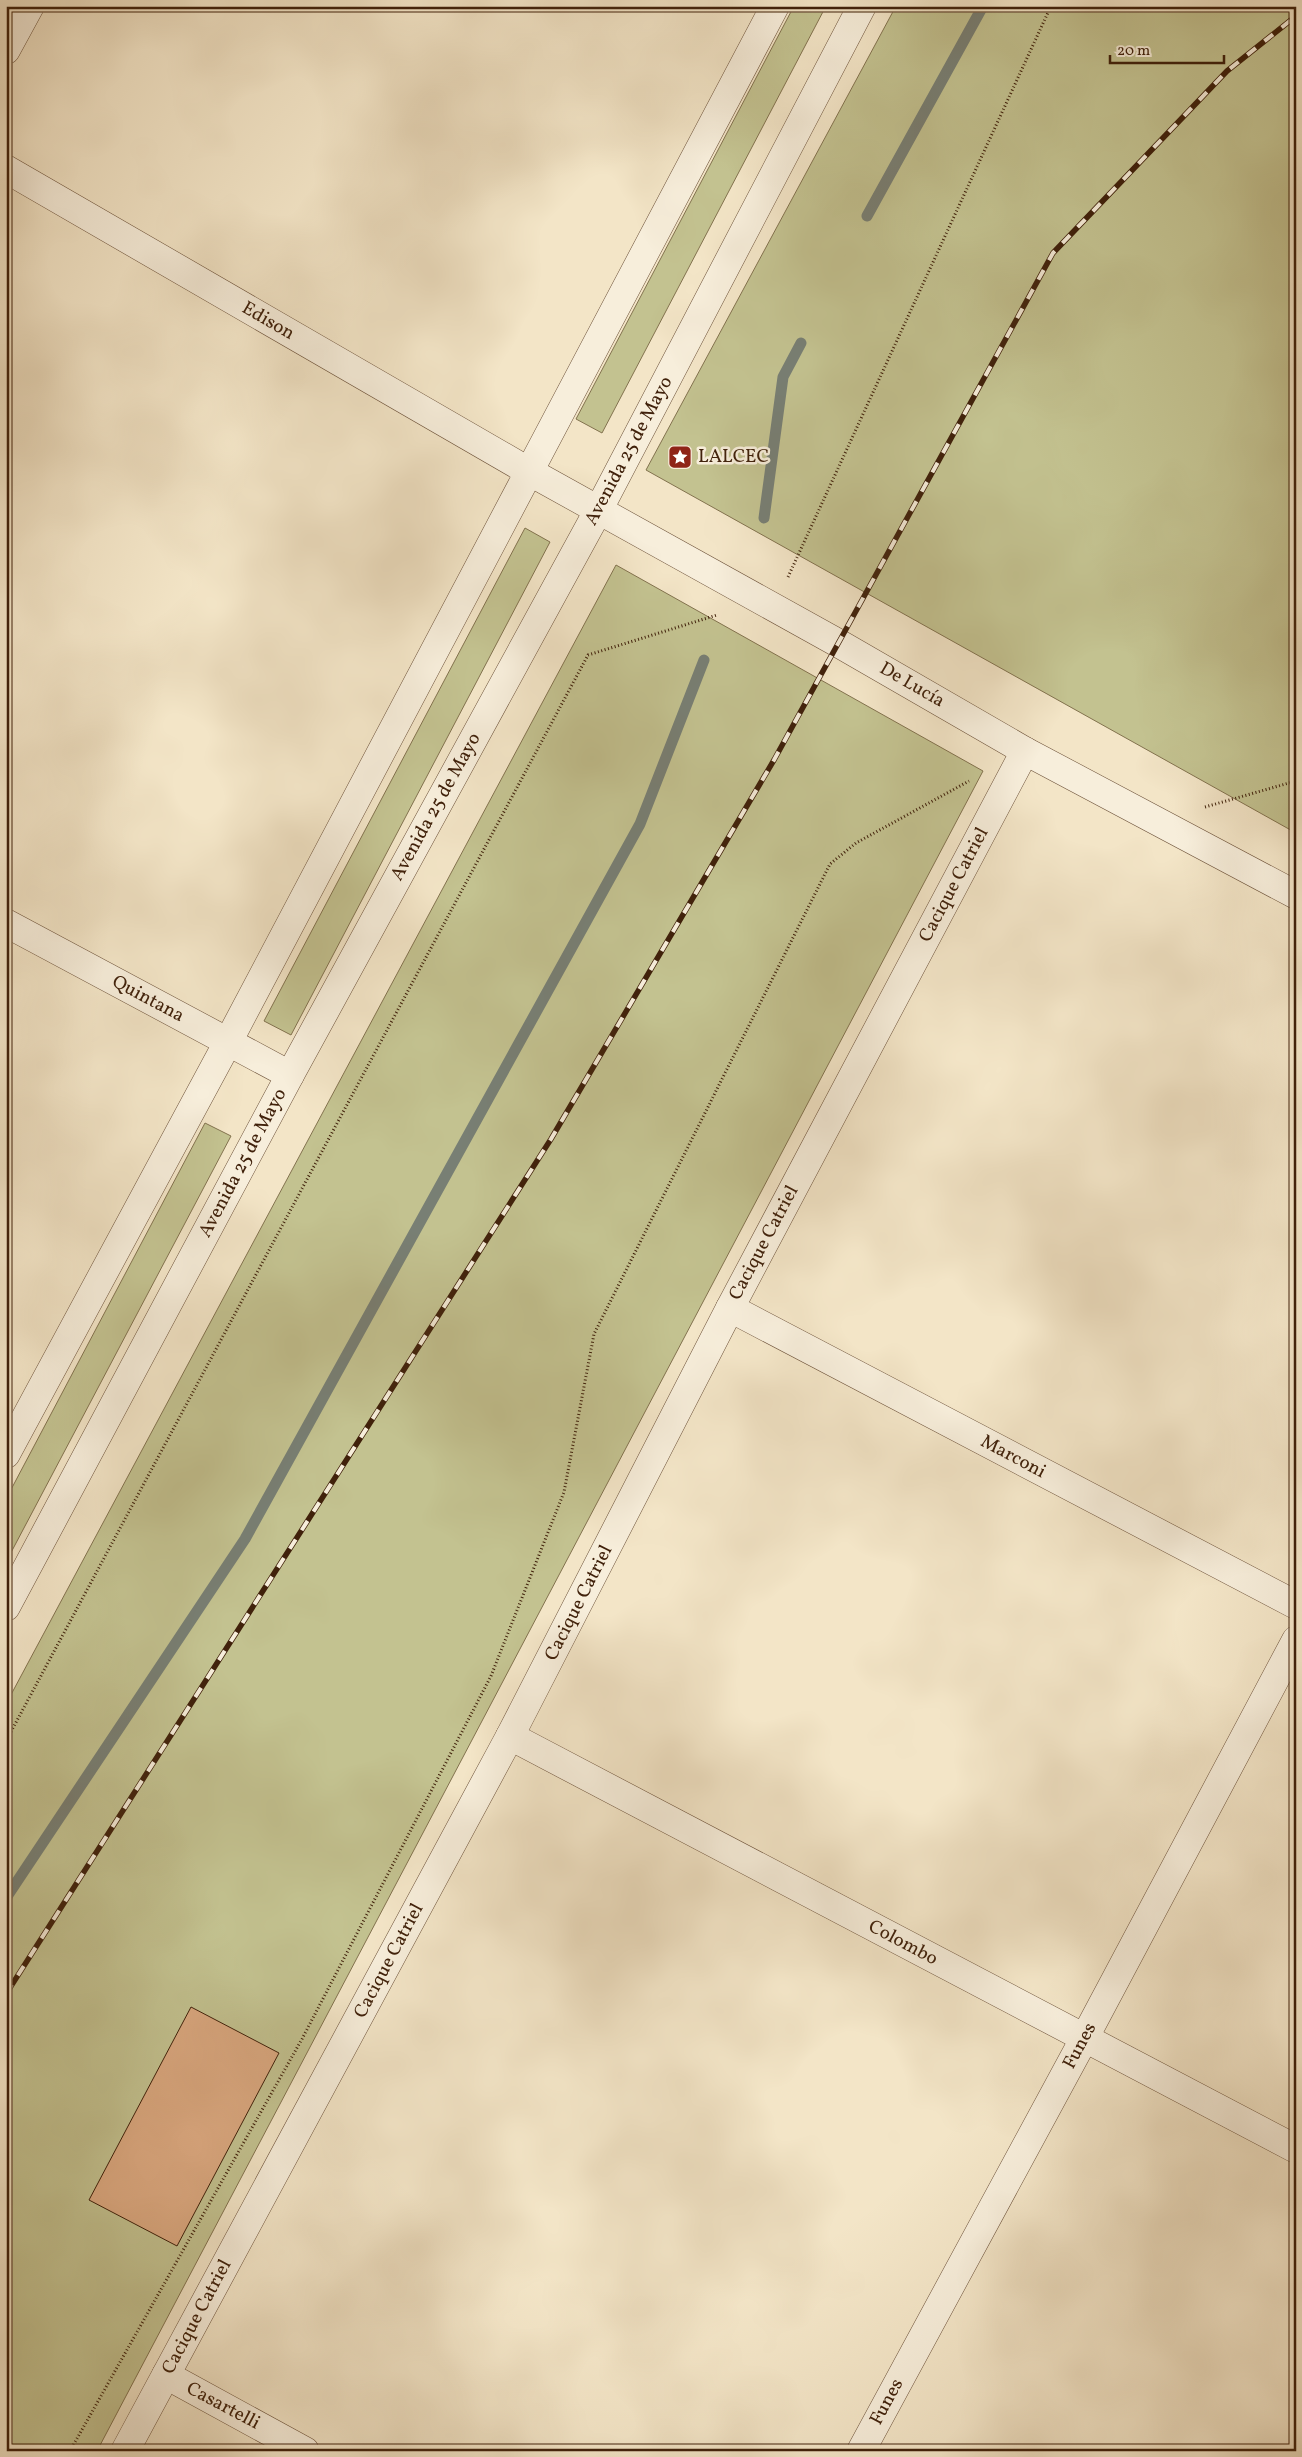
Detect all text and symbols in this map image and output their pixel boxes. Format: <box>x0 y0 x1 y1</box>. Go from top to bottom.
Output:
scale bar <box>1110 32 1223 64</box>
text: 20 m <box>1117 41 1150 62</box>
street label: Edison <box>237 295 299 347</box>
street label: Avenida 25 de Mayo <box>579 372 679 530</box>
place icon: LALCEC <box>667 444 693 470</box>
place label: LALCEC <box>698 444 769 470</box>
street label: De Lucía <box>874 656 950 714</box>
street label: Avenida 25 de Mayo <box>384 728 488 886</box>
street label: Cacique Catriel <box>913 823 995 947</box>
street label: Quintana <box>107 969 189 1029</box>
street label: Avenida 25 de Mayo <box>193 1084 293 1242</box>
street label: Cacique Catriel <box>723 1181 805 1305</box>
street label: Marconi <box>976 1429 1051 1485</box>
street label: Cacique Catriel <box>539 1540 619 1665</box>
street label: Cacique Catriel <box>348 1899 430 2023</box>
street label: Colombo <box>864 1914 942 1972</box>
street label: Funes <box>1057 2018 1103 2074</box>
street label: Cacique Catriel <box>156 2255 238 2379</box>
street label: Funes <box>864 2374 910 2430</box>
street label: Casartelli <box>182 2376 265 2436</box>

